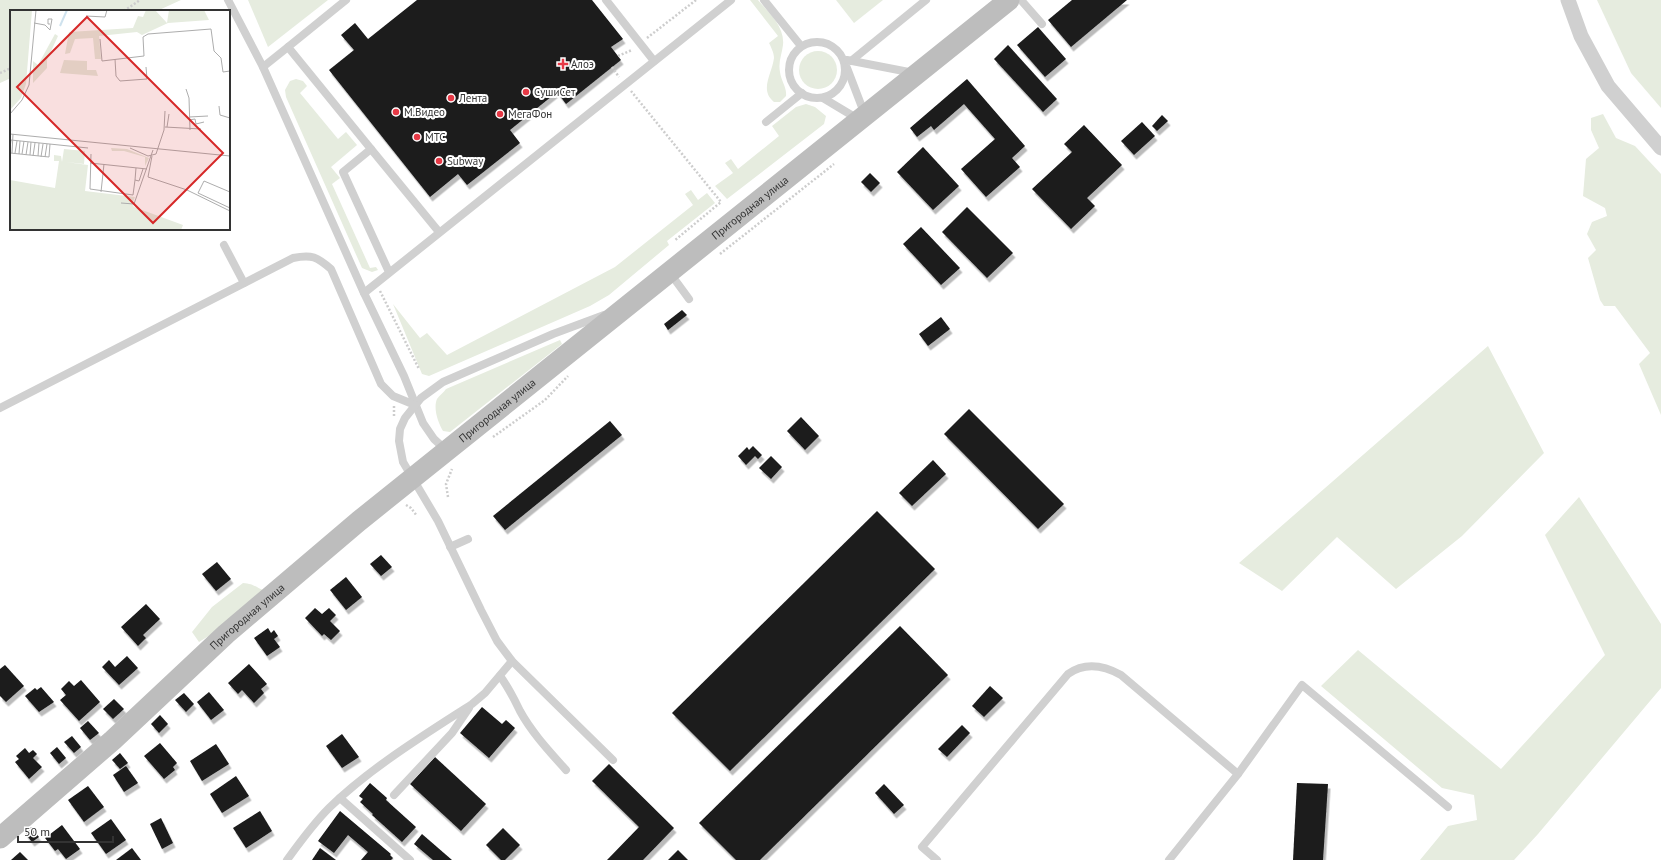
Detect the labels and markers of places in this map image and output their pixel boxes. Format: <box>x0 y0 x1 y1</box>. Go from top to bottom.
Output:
place label: Алоэ <box>571 57 594 71</box>
marker: Алоэ <box>558 59 568 69</box>
place label: СушиСет <box>534 85 576 99</box>
marker: СушиСет <box>521 87 531 97</box>
place label: Лента <box>458 91 487 105</box>
marker: Лента <box>446 93 456 103</box>
place label: М.Видео <box>404 105 445 119</box>
marker: М.Видео <box>391 107 401 117</box>
place label: МегаФон <box>508 107 552 121</box>
marker: МегаФон <box>495 109 505 119</box>
place label: МТС <box>425 130 446 144</box>
marker: МТС <box>412 132 422 142</box>
place label: Subway <box>447 154 484 168</box>
marker: Subway <box>434 156 444 166</box>

